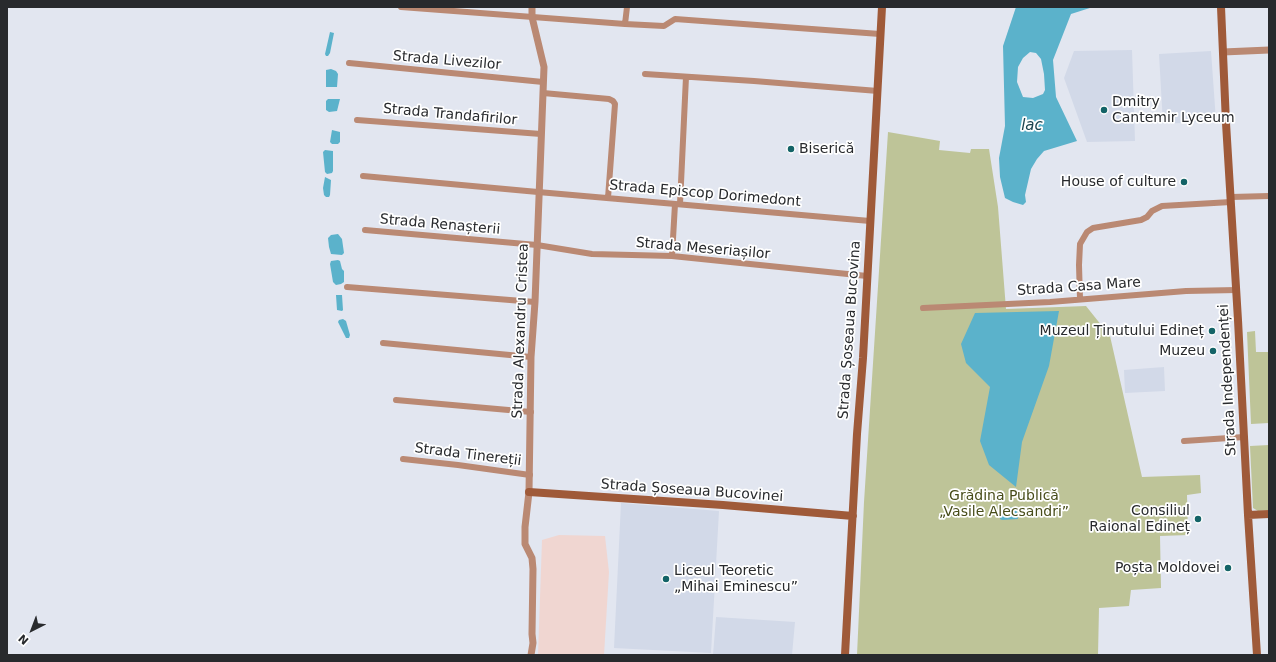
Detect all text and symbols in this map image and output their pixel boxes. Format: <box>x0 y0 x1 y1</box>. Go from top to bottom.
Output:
street label: Strada Livezilor <box>392 48 502 74</box>
place label: Dmitry Cantemir Lyceum <box>1112 94 1235 126</box>
street label: Strada Trandafirilor <box>382 101 518 129</box>
marker: Dmitry Cantemir Lyceum <box>1099 105 1109 115</box>
water label: lac <box>1021 117 1043 135</box>
place label: Biserică <box>799 141 854 157</box>
marker: Biserică <box>786 144 796 154</box>
place label: House of culture <box>1061 174 1176 190</box>
street label: Strada Episcop Dorimedont <box>609 177 801 211</box>
marker: House of culture <box>1179 177 1189 187</box>
street label: Strada Renașterii <box>379 211 501 239</box>
street label: Strada Meseriașilor <box>635 235 771 263</box>
street label: Strada Șoseaua Bucovina <box>835 240 865 420</box>
street label: Strada Alexandru Cristea <box>510 243 532 419</box>
street label: Strada Casa Mare <box>1017 274 1141 300</box>
street label: Strada Independenței <box>1216 304 1240 456</box>
place label: Muzeul Ținutului Edineț <box>1040 323 1204 339</box>
marker: Muzeul Ținutului Edineț <box>1207 326 1217 336</box>
place label: Muzeu <box>1159 343 1205 359</box>
marker: Muzeu <box>1208 346 1218 356</box>
street label: Strada Tinereții <box>414 440 522 470</box>
street label: Strada Șoseaua Bucovinei <box>600 476 784 506</box>
park label: Grădina Publică „Vasile Alecsandri” <box>939 488 1069 520</box>
place label: Consiliul Raional Edineț <box>1089 503 1190 536</box>
marker: Consiliul Raional Edineț <box>1193 514 1203 524</box>
place label: Poșta Moldovei <box>1115 560 1220 576</box>
place label: Liceul Teoretic „Mihai Eminescu” <box>674 563 798 596</box>
marker: Poșta Moldovei <box>1223 563 1233 573</box>
marker: Liceul Teoretic „Mihai Eminescu” <box>661 574 671 584</box>
north arrow <box>12 610 52 650</box>
text: N <box>16 631 31 647</box>

